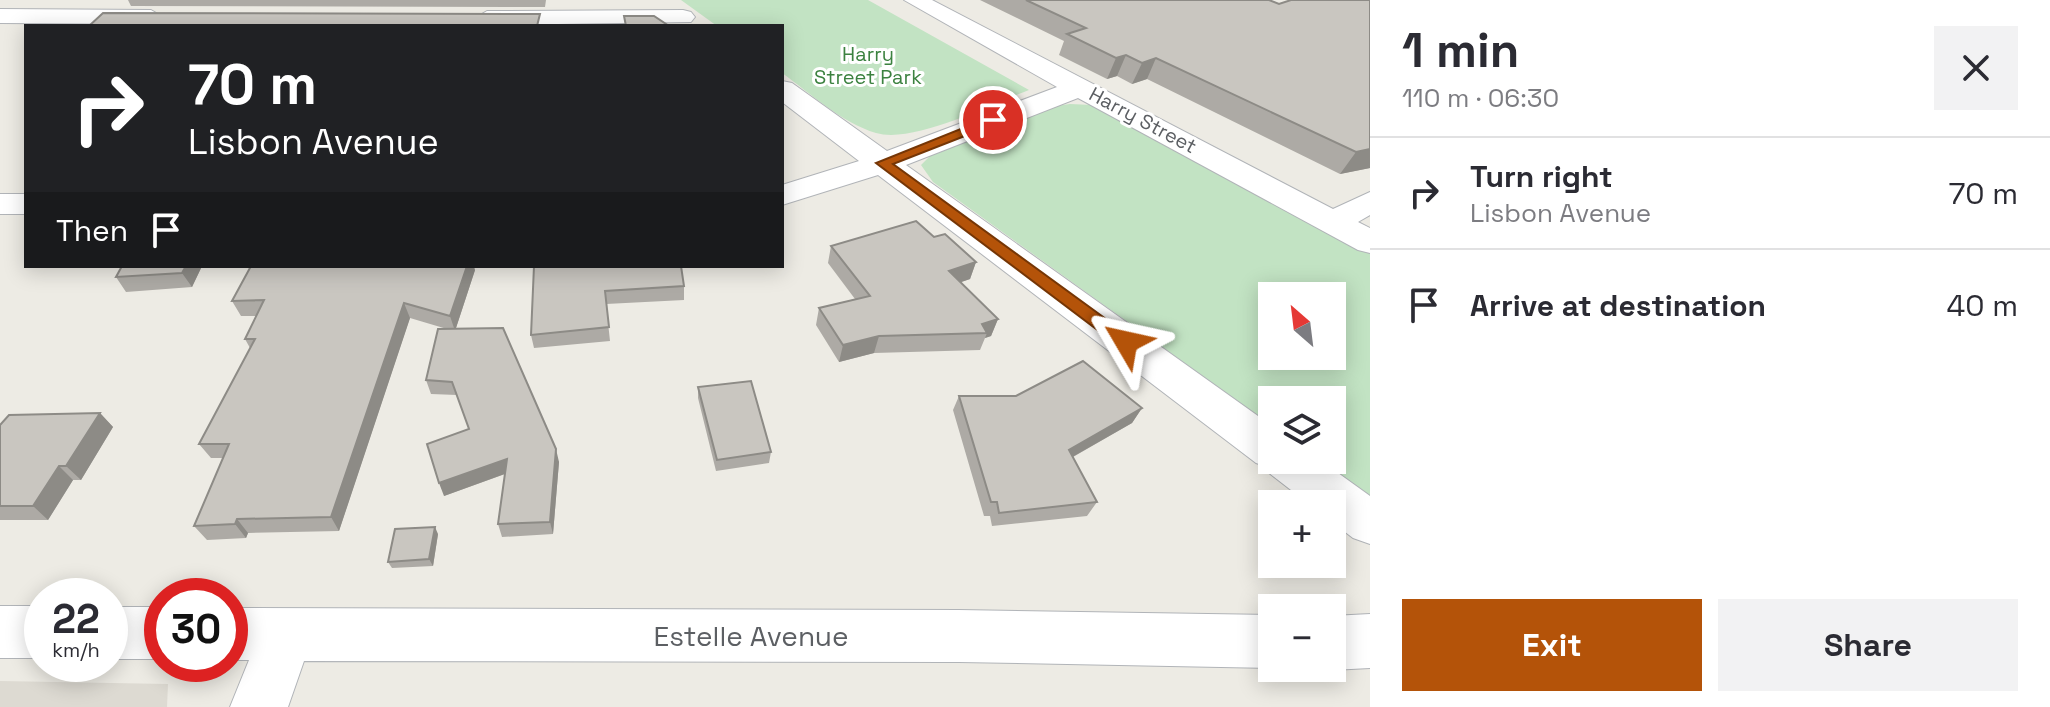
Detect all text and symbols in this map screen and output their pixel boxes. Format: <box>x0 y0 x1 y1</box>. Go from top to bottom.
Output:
text: 1 min <box>1402 20 1519 81</box>
button: close <box>1934 26 2018 110</box>
park label: Harry Street Park <box>814 41 922 90</box>
text: 70 m <box>188 49 317 120</box>
icon: right <box>56 56 160 160</box>
street label: Harry Street <box>1085 81 1201 159</box>
text: 110 m · 06:30 <box>1402 81 1559 115</box>
pin <box>959 86 1027 154</box>
icon: arrive <box>971 98 1015 142</box>
text: Lisbon Avenue <box>188 119 439 165</box>
text: Turn right <box>1470 157 1613 196</box>
icon: right <box>1402 171 1446 215</box>
text: 70 m <box>1949 174 2018 213</box>
text: Lisbon Avenue <box>1470 196 1651 230</box>
icon: arrive <box>144 208 188 252</box>
text: Then <box>56 211 128 250</box>
north arrow <box>1258 282 1346 370</box>
map controls <box>1258 282 1346 682</box>
icon: arrive <box>1402 283 1446 327</box>
text: Arrive at destination <box>1470 286 1766 325</box>
text: 40 m <box>1947 286 2018 325</box>
position arrow <box>1084 300 1168 384</box>
button: layers <box>1258 386 1346 474</box>
button: + <box>1258 490 1346 578</box>
speed limit sign: 30 <box>144 578 248 682</box>
text: 22 <box>52 594 100 645</box>
button: − <box>1258 594 1346 682</box>
button: Exit <box>1402 599 1702 691</box>
button: Share <box>1718 599 2018 691</box>
street label: Estelle Avenue <box>653 618 849 654</box>
text: km/h <box>52 637 100 663</box>

